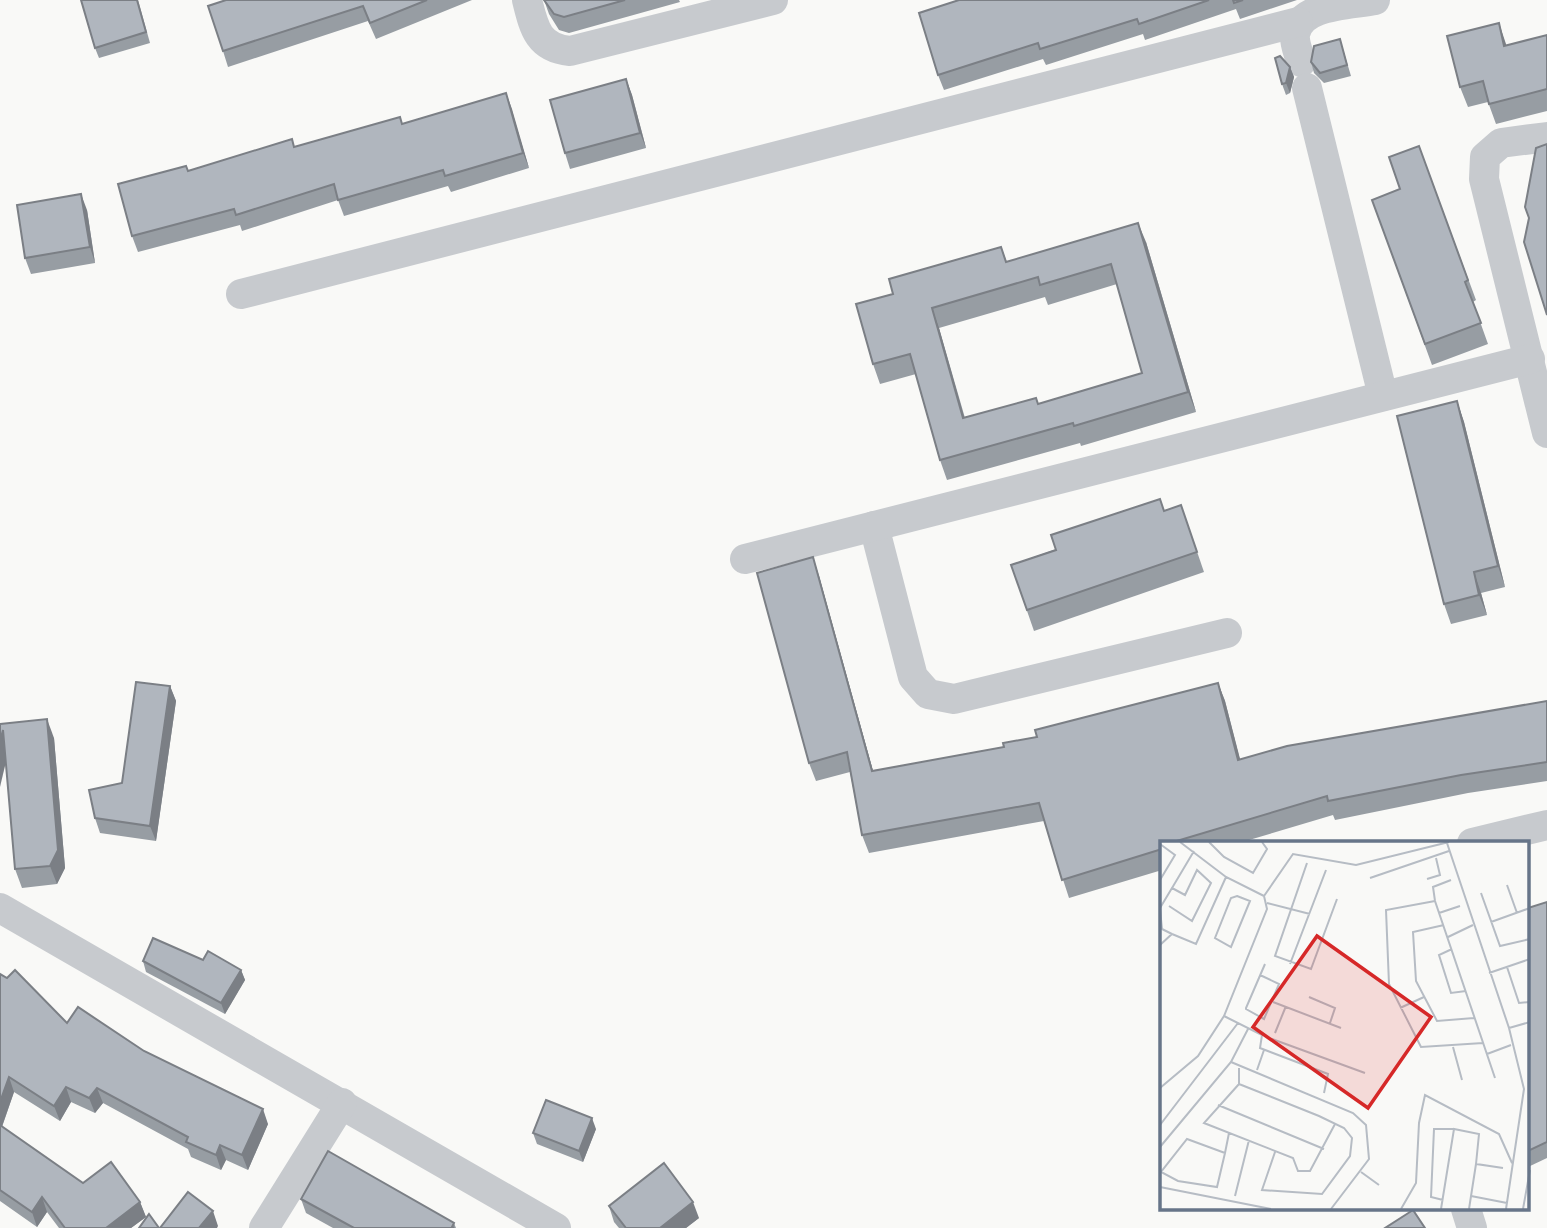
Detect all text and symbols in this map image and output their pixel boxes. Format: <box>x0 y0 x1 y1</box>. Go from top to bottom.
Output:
inset map <box>1160 841 1530 1210</box>

